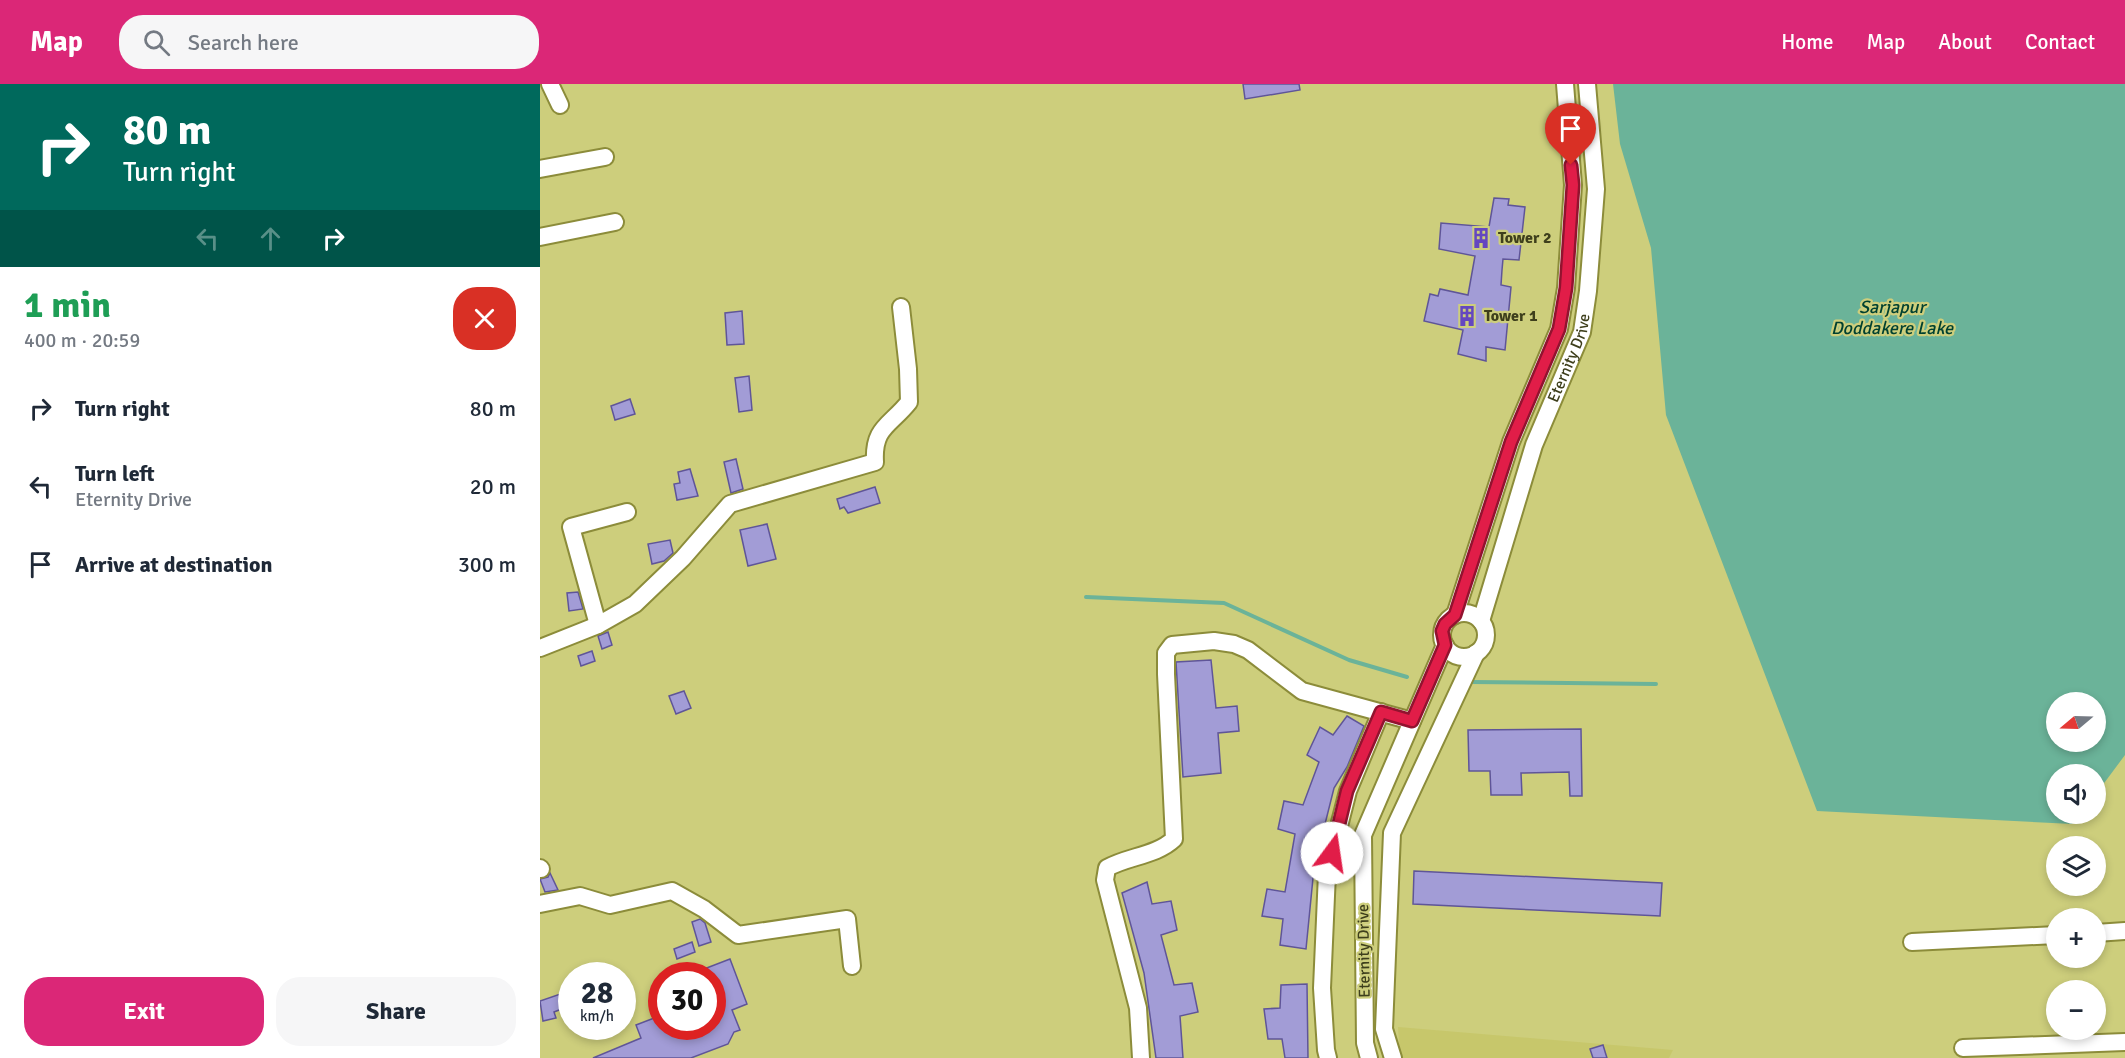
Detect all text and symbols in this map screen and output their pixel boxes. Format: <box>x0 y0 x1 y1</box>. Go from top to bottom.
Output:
search box <box>119 15 539 69</box>
text: Map <box>30 25 83 59</box>
icon: search <box>140 26 173 59</box>
text: Search here <box>188 29 299 56</box>
text: Home <box>1781 29 1834 55</box>
text: Map <box>1867 29 1905 55</box>
text: About <box>1938 29 1992 55</box>
text: Contact <box>2025 29 2095 55</box>
pin <box>1545 103 1596 165</box>
text: 80 m <box>123 105 212 156</box>
icon: right <box>24 108 102 186</box>
icon: arrive <box>1554 112 1587 145</box>
text: Turn right <box>123 156 236 189</box>
icon: left <box>191 222 224 255</box>
icon: ahead <box>254 222 287 255</box>
icon: right <box>317 222 350 255</box>
building icon: Tower 2 <box>1469 226 1493 250</box>
place label: Tower 2 <box>1498 228 1552 248</box>
text: 1 min <box>24 283 111 328</box>
button: close <box>453 287 516 350</box>
water label: Sarjapur Doddakere Lake <box>1831 296 1954 339</box>
building icon: Tower 1 <box>1455 304 1479 328</box>
place label: Tower 1 <box>1484 306 1538 326</box>
street label: Eternity Drive <box>1543 312 1595 405</box>
text: 400 m · 20:59 <box>24 328 140 353</box>
icon: right <box>24 392 57 425</box>
text: Turn right <box>75 395 170 422</box>
text: 80 m <box>470 395 516 422</box>
text: Turn left <box>75 460 155 487</box>
icon: left <box>24 470 57 503</box>
text: 20 m <box>470 473 516 500</box>
text: Eternity Drive <box>75 487 192 512</box>
icon: arrive <box>24 548 57 581</box>
text: Arrive at destination <box>75 551 272 578</box>
text: 300 m <box>458 551 516 578</box>
north arrow <box>2046 692 2106 752</box>
map controls <box>2046 692 2106 1040</box>
button: sound <box>2046 764 2106 824</box>
position arrow <box>1300 821 1364 885</box>
button: layers <box>2046 836 2106 896</box>
street label: Eternity Drive <box>1353 904 1375 998</box>
button: + <box>2046 908 2106 968</box>
speed limit sign: 30 <box>648 962 726 1040</box>
text: 28 <box>581 975 613 1012</box>
button: Exit <box>24 977 264 1046</box>
button: Share <box>276 977 516 1046</box>
button: − <box>2046 980 2106 1040</box>
text: km/h <box>580 1007 614 1025</box>

